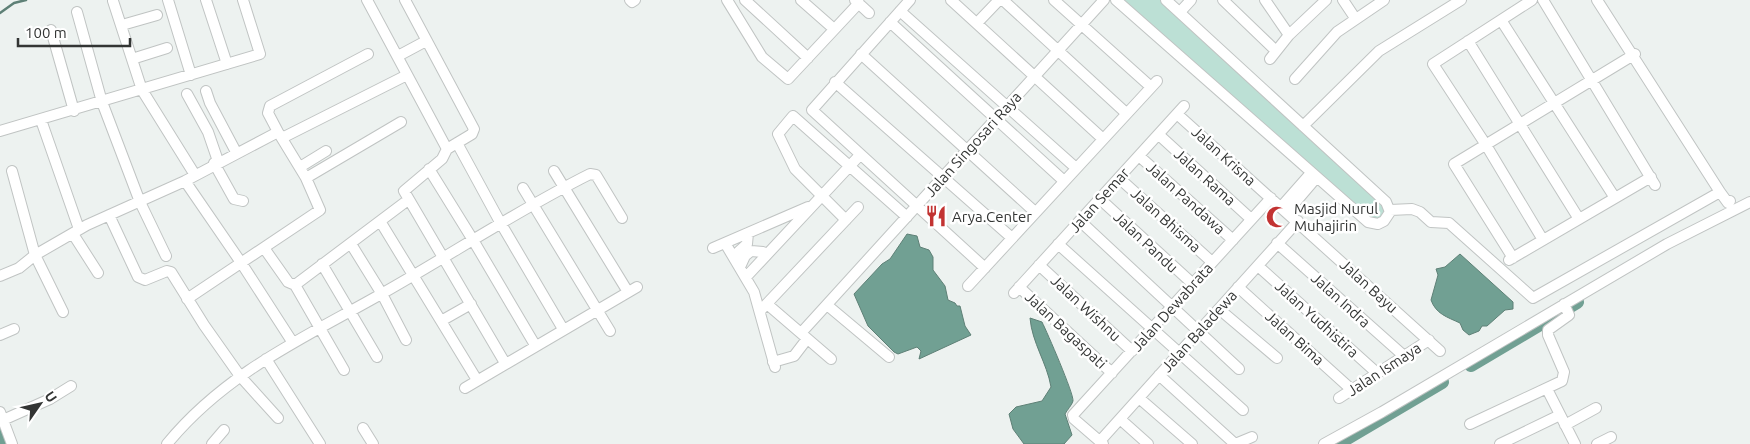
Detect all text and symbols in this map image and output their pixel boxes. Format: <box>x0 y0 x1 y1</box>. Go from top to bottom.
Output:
scale bar <box>18 15 130 47</box>
text: 100 m <box>25 24 67 41</box>
street label: Jalan Singosari Raya <box>921 88 1025 200</box>
street label: Jalan Krisna <box>1189 123 1259 189</box>
street label: Jalan Rama <box>1171 145 1239 209</box>
street label: Jalan Pandawa <box>1143 158 1229 238</box>
street label: Jalan Semar <box>1065 164 1133 236</box>
street label: Jalan Bhisma <box>1128 184 1204 256</box>
place label: Masjid Nurul Muhajirin <box>1294 200 1378 234</box>
restaurant icon: Arya.Center <box>923 203 949 229</box>
mosque icon: Masjid Nurul Muhajirin <box>1264 204 1290 230</box>
place label: Arya.Center <box>952 208 1032 225</box>
street label: Jalan Pandu <box>1111 208 1181 276</box>
street label: Jalan Bayu <box>1337 256 1401 316</box>
street label: Jalan Dewabrata <box>1128 259 1216 355</box>
street label: Jalan Indra <box>1308 269 1374 331</box>
street label: Jalan Wishnu <box>1048 272 1124 344</box>
street label: Jalan Yudhistira <box>1272 277 1362 361</box>
street label: Jalan Baladewa <box>1158 287 1240 375</box>
street label: Jalan Bagaspati <box>1022 288 1110 372</box>
street label: Jalan Bima <box>1262 307 1328 369</box>
street label: Jalan Ismaya <box>1344 339 1424 399</box>
north arrow <box>15 379 65 429</box>
text: U <box>41 388 60 405</box>

